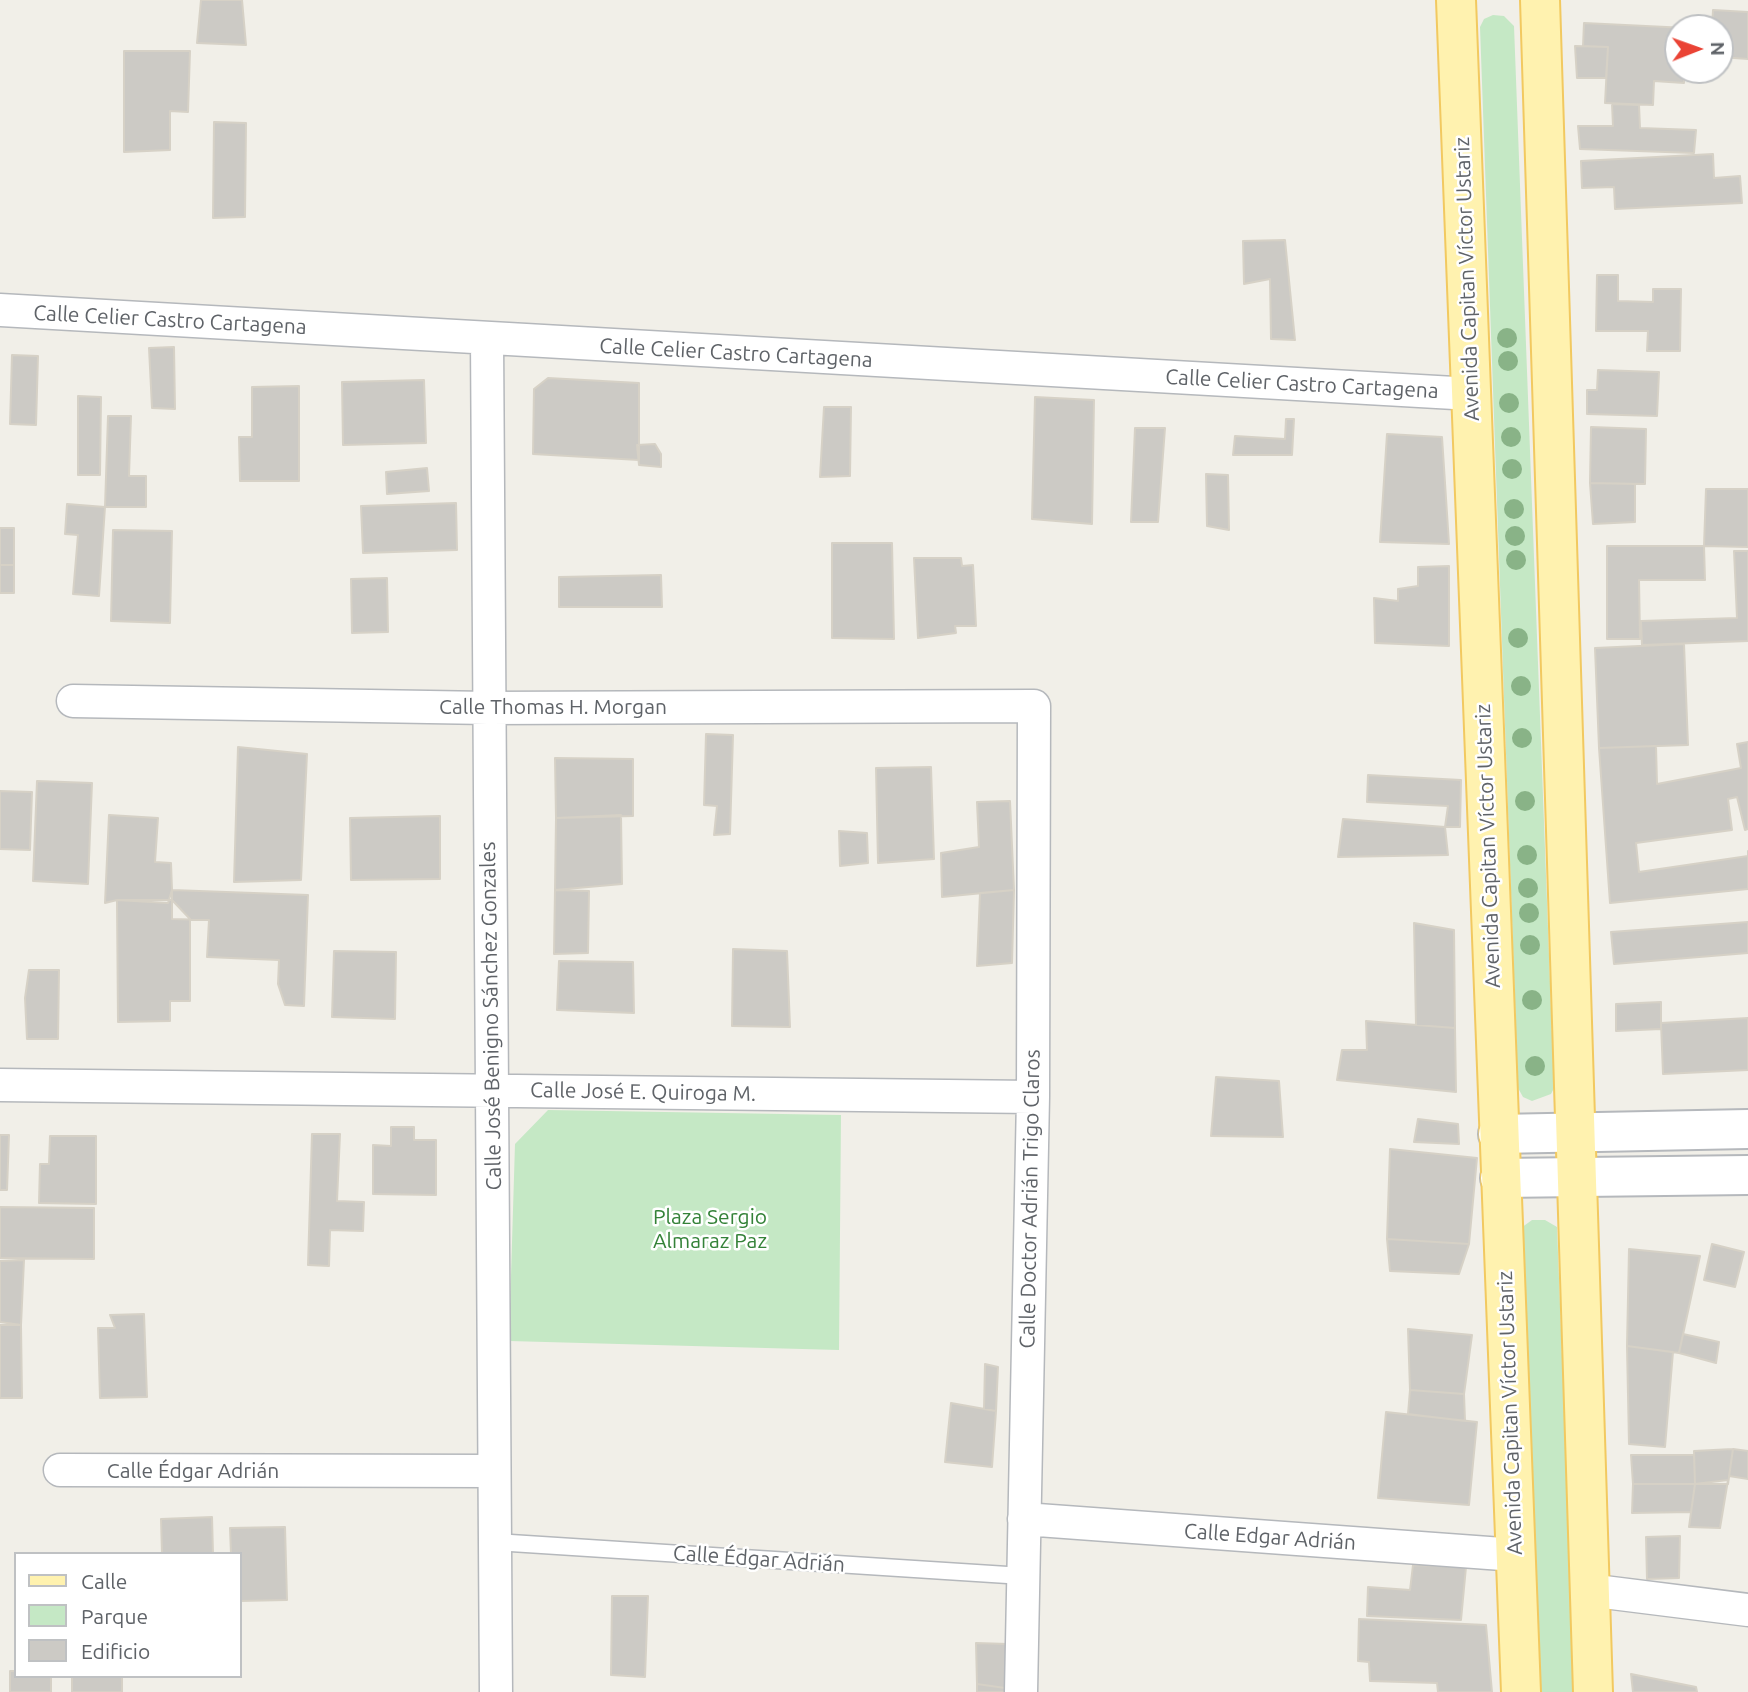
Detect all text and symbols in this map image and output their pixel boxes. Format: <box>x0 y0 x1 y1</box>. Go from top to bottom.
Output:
north arrow <box>1664 14 1734 84</box>
text: N <box>1707 41 1729 56</box>
street label: Avenida Capitan Víctor Ustariz <box>1449 136 1485 422</box>
street label: Calle Celier Castro Cartagena <box>33 300 307 340</box>
street label: Calle Celier Castro Cartagena <box>599 333 873 373</box>
street label: Calle Celier Castro Cartagena <box>1165 364 1439 404</box>
street label: Calle Thomas H. Morgan <box>439 694 667 720</box>
street label: Avenida Capitan Víctor Ustariz <box>1470 703 1506 989</box>
street label: Calle José Benigno Sánchez Gonzales <box>475 841 507 1191</box>
street label: Calle Doctor Adrián Trigo Claros <box>1015 1049 1045 1349</box>
street label: Calle José E. Quiroga M. <box>530 1077 756 1107</box>
park label: Plaza Sergio Almaraz Paz <box>653 1204 767 1254</box>
street label: Avenida Capitan Víctor Ustariz <box>1492 1270 1528 1556</box>
street label: Calle Édgar Adrián <box>107 1458 279 1484</box>
street label: Calle Edgar Adrián <box>1183 1518 1357 1556</box>
street label: Calle Édgar Adrián <box>672 1540 846 1578</box>
legend <box>14 1552 242 1678</box>
text: Calle <box>81 1569 127 1593</box>
text: Parque <box>81 1604 148 1628</box>
text: Edificio <box>81 1639 150 1663</box>

